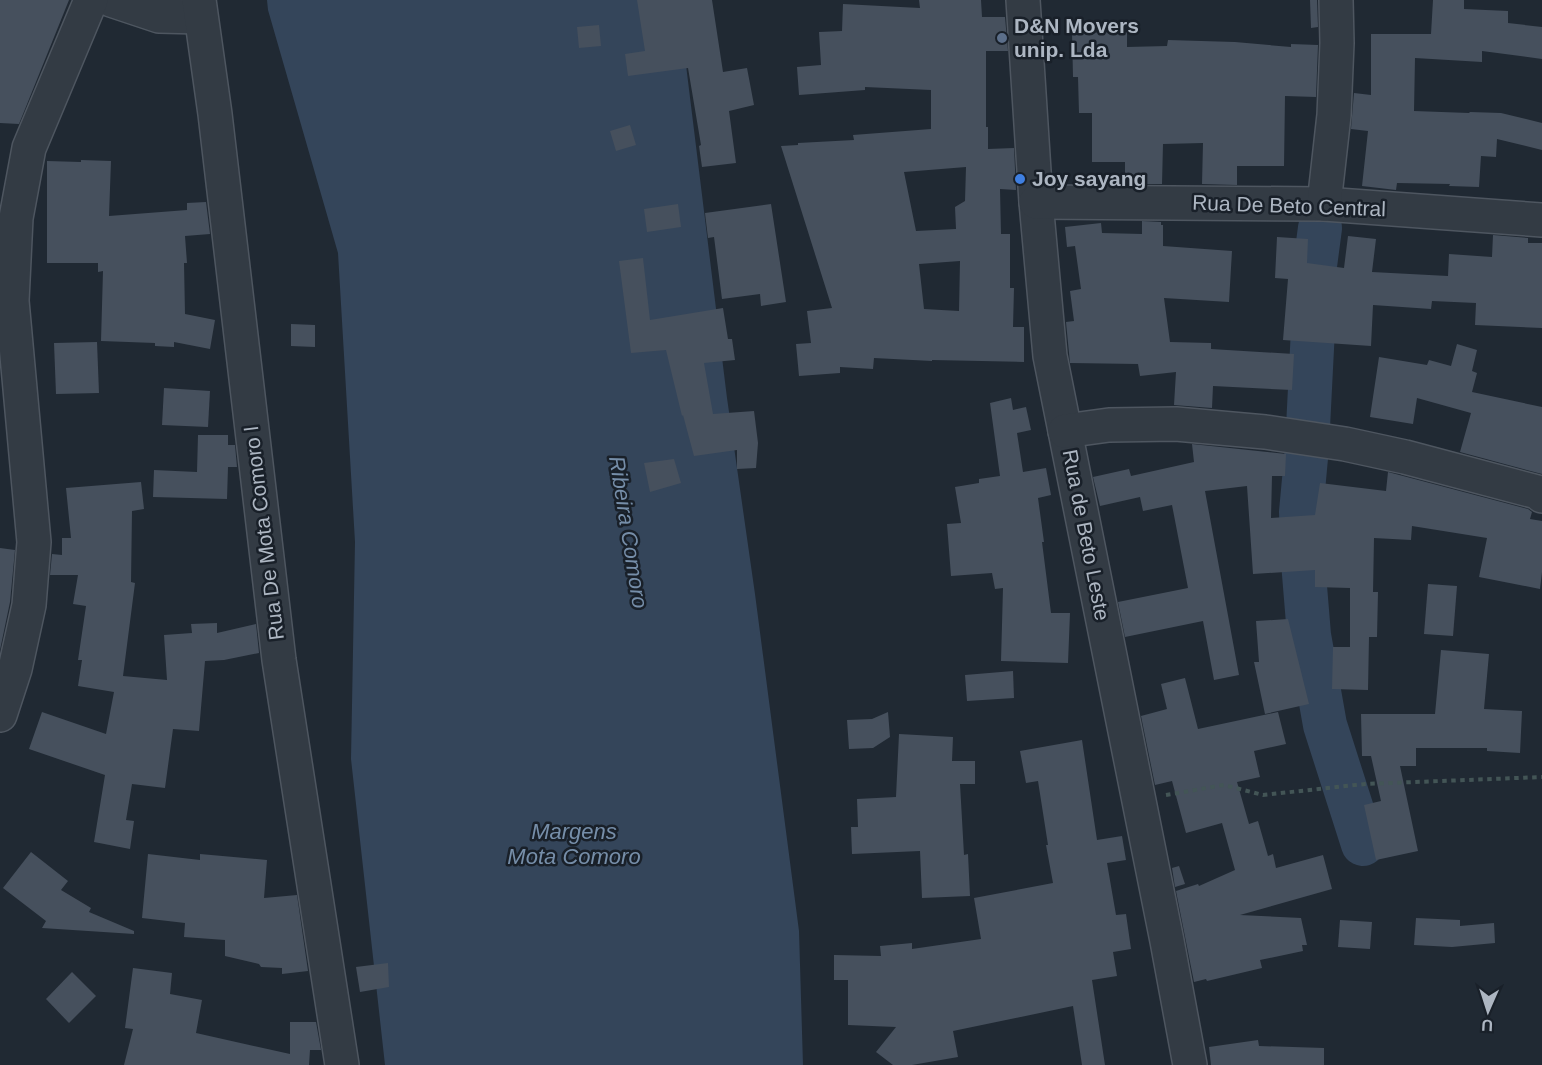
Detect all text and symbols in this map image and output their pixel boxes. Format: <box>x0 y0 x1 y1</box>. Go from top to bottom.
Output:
place label: D&N Movers unip. Lda <box>1014 14 1139 61</box>
marker: D&N Movers unip. Lda <box>995 31 1009 45</box>
place label: Joy sayang <box>1032 167 1146 190</box>
marker: Joy sayang <box>1013 172 1027 186</box>
street label: Rua De Beto Central <box>1192 191 1386 220</box>
street label: Rua De Mota Comoro I <box>239 425 288 642</box>
street label: Rua de Beto Leste <box>1059 447 1114 622</box>
water label: Ribeira Comoro <box>604 454 653 610</box>
water label: Margens Mota Comoro <box>507 819 641 869</box>
north arrow <box>1458 981 1518 1041</box>
text: U <box>1481 1017 1493 1034</box>

